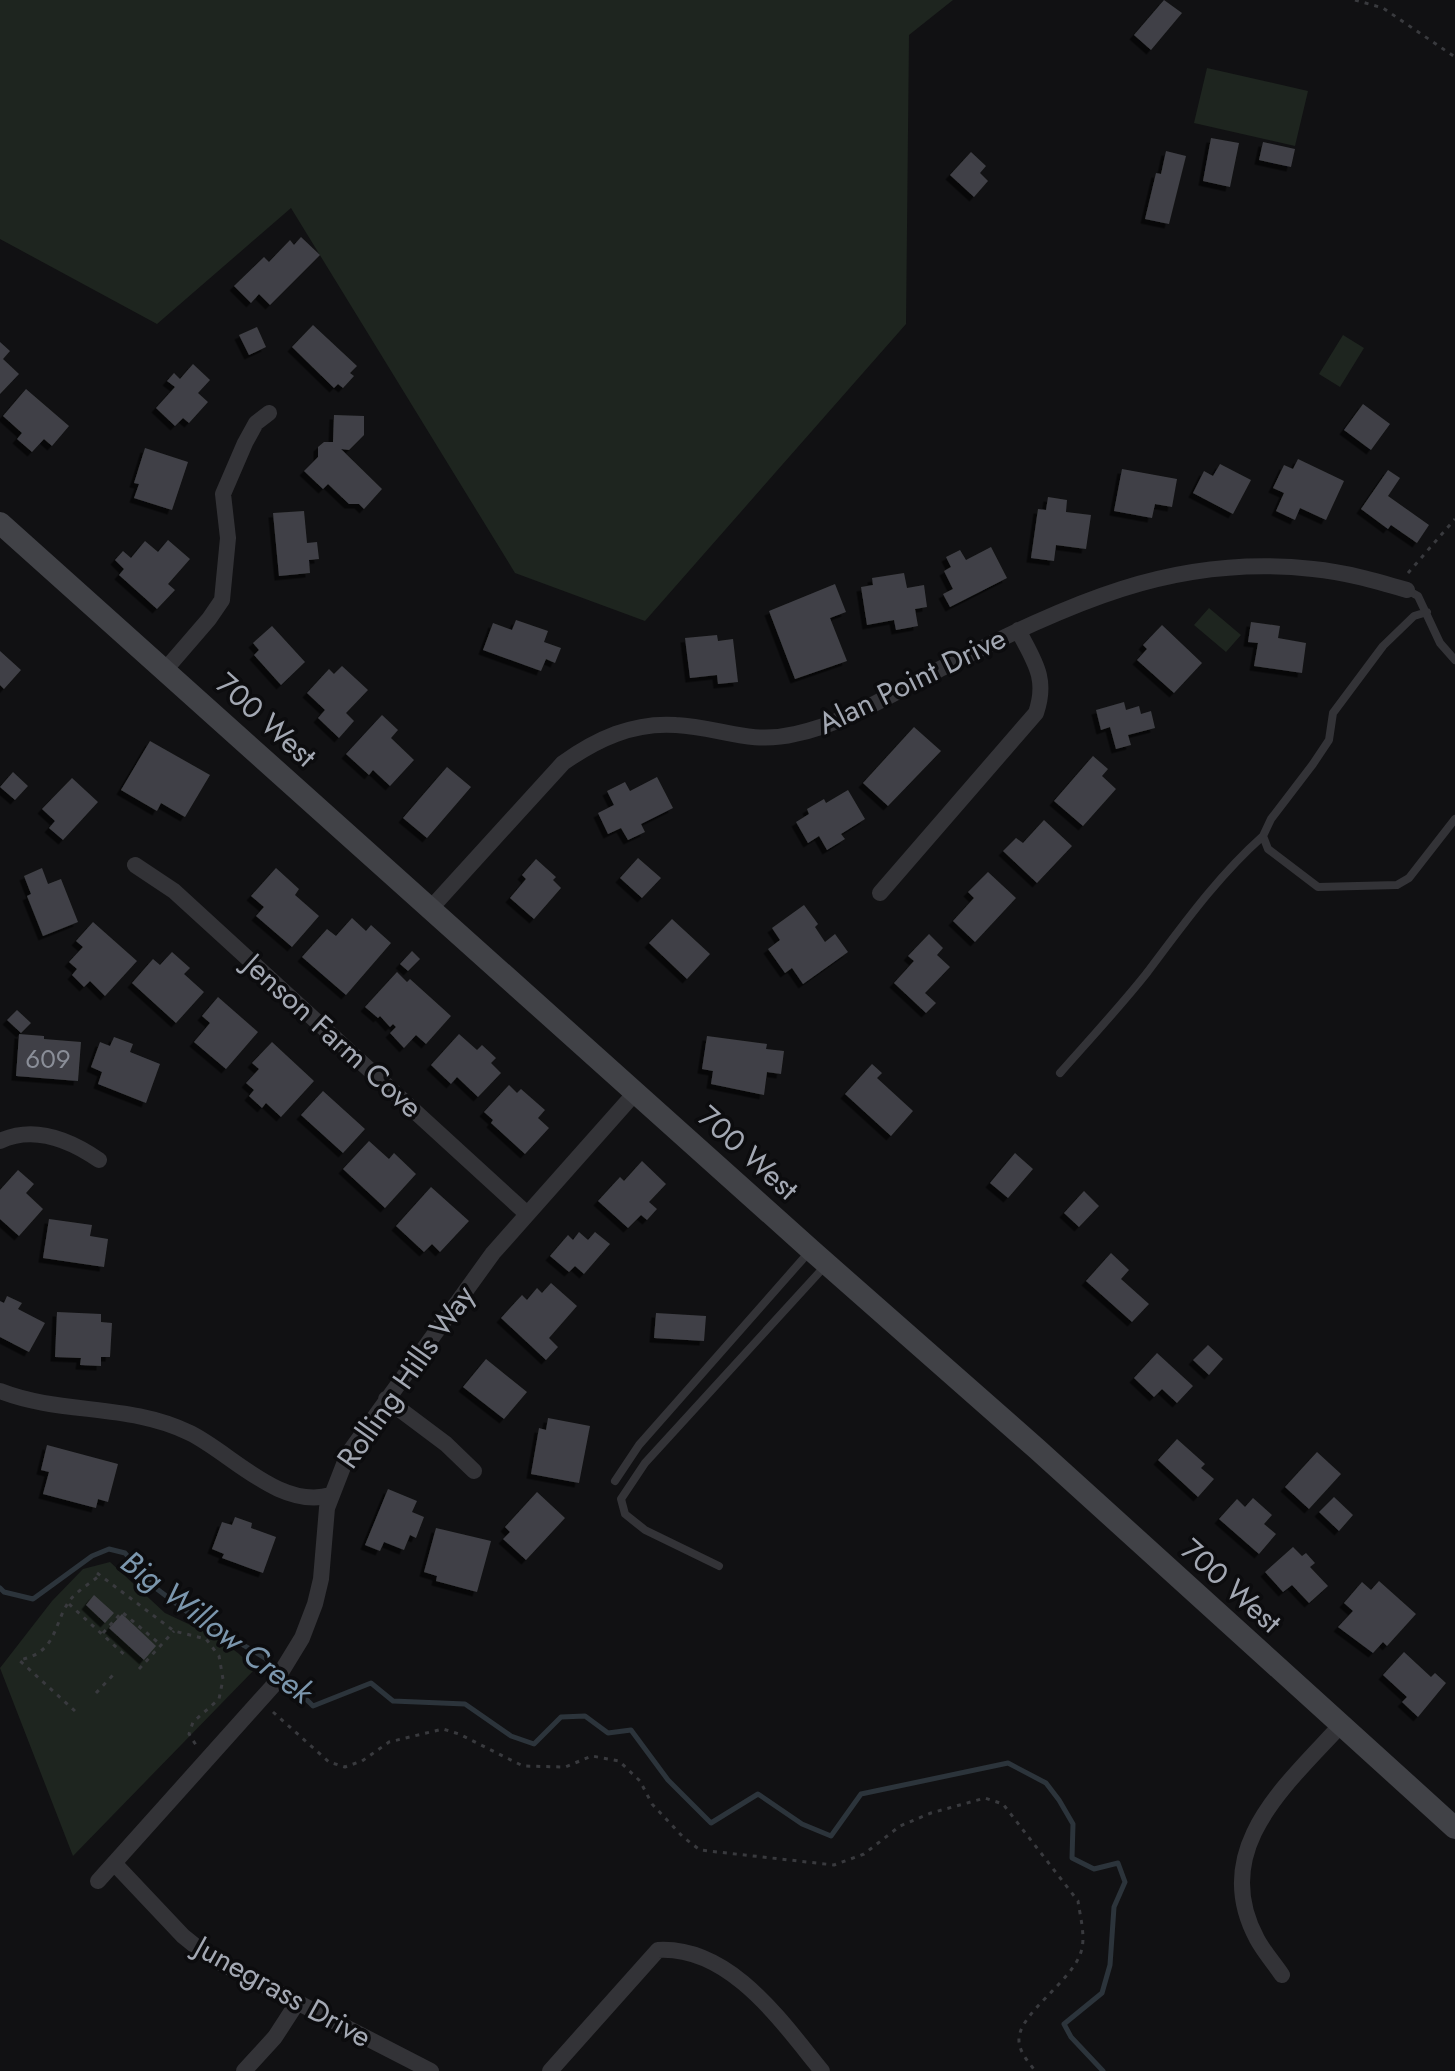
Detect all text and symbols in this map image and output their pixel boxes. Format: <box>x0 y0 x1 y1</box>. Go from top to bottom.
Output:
street label: Alan Point Drive <box>811 616 1013 745</box>
street label: 700 West <box>206 663 327 777</box>
street label: Jenson Farm Cove <box>231 941 432 1128</box>
house number: 609 <box>25 1040 71 1078</box>
street label: 700 West <box>688 1096 809 1210</box>
street label: Rolling Hills Way <box>326 1276 485 1477</box>
street label: 700 West <box>1171 1529 1292 1643</box>
water label: Big Willow Creek <box>111 1539 324 1715</box>
street label: Junegrass Drive <box>184 1923 379 2058</box>

